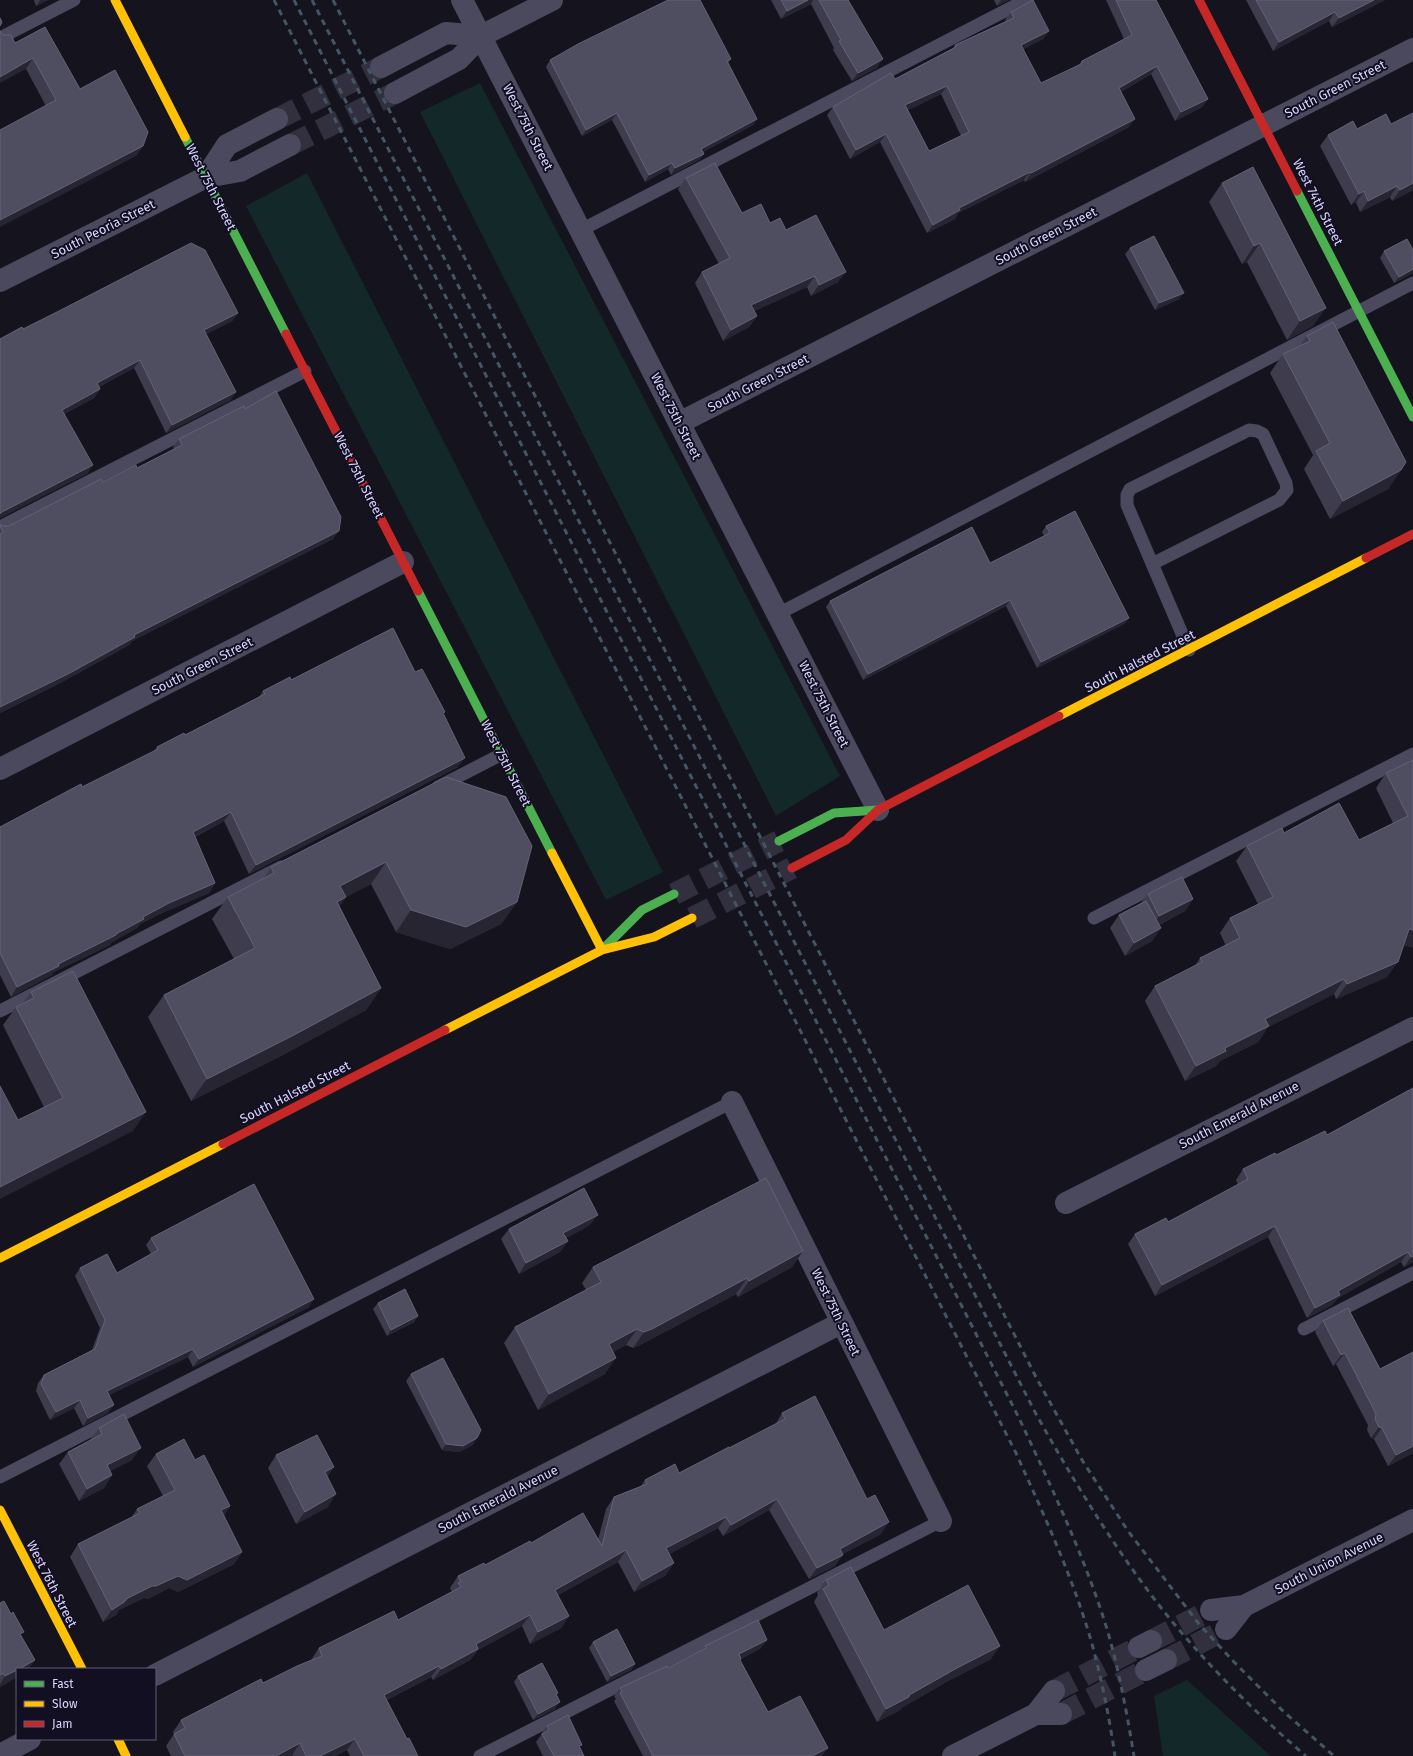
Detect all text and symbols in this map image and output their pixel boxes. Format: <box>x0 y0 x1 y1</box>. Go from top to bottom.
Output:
street label: South Green Street <box>1282 57 1388 121</box>
street label: West 75th Street <box>500 81 556 173</box>
street label: West 75th Street <box>183 141 239 233</box>
street label: West 74th Street <box>1290 156 1346 248</box>
street label: South Peoria Street <box>49 196 158 262</box>
street label: South Green Street <box>993 204 1099 268</box>
street label: South Green Street <box>705 351 811 415</box>
street label: West 75th Street <box>648 370 704 462</box>
street label: West 75th Street <box>331 429 387 521</box>
street label: South Halsted Street <box>1082 627 1198 695</box>
street label: South Green Street <box>149 634 255 698</box>
street label: West 75th Street <box>796 658 852 750</box>
street label: West 75th Street <box>478 717 534 809</box>
street label: South Halsted Street <box>237 1058 353 1126</box>
street label: South Emerald Avenue <box>1176 1078 1302 1152</box>
street label: West 75th Street <box>808 1266 864 1358</box>
street label: South Emerald Avenue <box>435 1462 561 1536</box>
street label: South Union Avenue <box>1272 1529 1386 1597</box>
street label: West 76th Street <box>24 1538 80 1630</box>
legend <box>16 1668 156 1740</box>
text: Fast <box>52 1677 74 1691</box>
text: Slow <box>52 1697 78 1711</box>
text: Jam <box>52 1717 72 1731</box>

